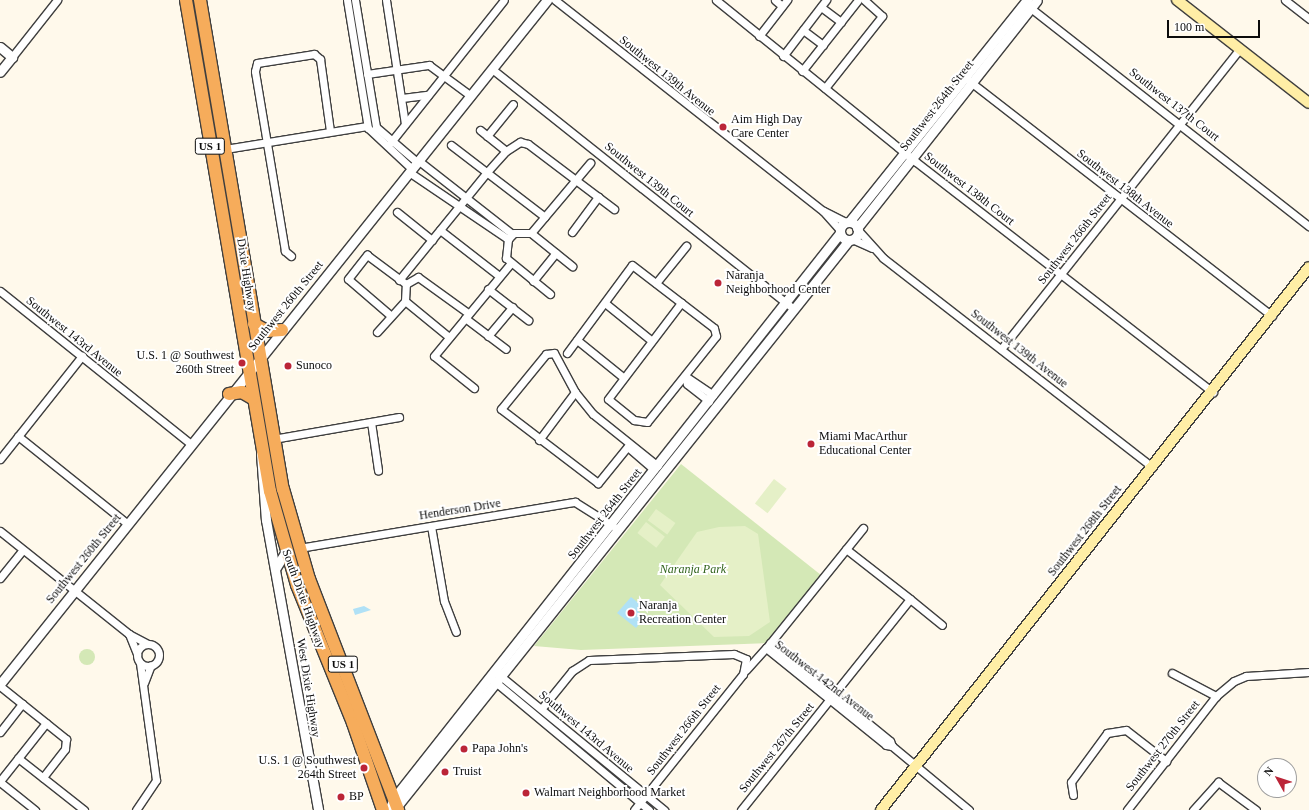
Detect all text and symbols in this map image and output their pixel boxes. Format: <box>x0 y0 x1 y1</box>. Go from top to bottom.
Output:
scale bar <box>1169 12 1262 38</box>
text: 100 m <box>1174 20 1204 34</box>
street label: Southwest 139th Avenue <box>616 33 718 119</box>
street label: Southwest 264th Street <box>897 58 977 154</box>
street label: Southwest 137th Court <box>1126 65 1222 145</box>
place label: Aim High Day Care Center <box>731 113 802 141</box>
marker: Aim High Day Care Center <box>718 122 728 132</box>
road number: US 1 <box>194 137 226 155</box>
street label: Southwest 139th Court <box>601 140 697 220</box>
street label: Southwest 138th Avenue <box>1073 146 1177 232</box>
street label: Southwest 138th Court <box>921 149 1017 229</box>
street label: Southwest 266th Street <box>1035 191 1115 287</box>
street label: Dixie Highway <box>233 238 259 312</box>
street label: Southwest 260th Street <box>245 258 327 354</box>
place label: Naranja Neighborhood Center <box>726 269 830 297</box>
marker: Naranja Neighborhood Center <box>713 278 723 288</box>
street label: Southwest 143rd Avenue <box>23 294 125 380</box>
street label: Southwest 139th Avenue <box>967 306 1071 392</box>
place label: U.S. 1 @ Southwest 260th Street <box>137 349 234 377</box>
marker: U.S. 1 @ Southwest 260th Street <box>237 358 247 368</box>
place label: Sunoco <box>296 359 332 373</box>
marker: Sunoco <box>283 361 293 371</box>
place label: Miami MacArthur Educational Center <box>819 430 911 458</box>
marker: Miami MacArthur Educational Center <box>806 439 816 449</box>
street label: Southwest 264th Street <box>565 466 645 562</box>
street label: Southwest 268th Street <box>1045 483 1125 579</box>
street label: Henderson Drive <box>418 496 502 524</box>
street label: Southwest 260th Street <box>43 511 125 607</box>
street label: South Dixie Highway <box>278 547 328 651</box>
park label: Naranja Park <box>660 563 726 577</box>
place label: Naranja Recreation Center <box>639 599 726 627</box>
marker: Naranja Recreation Center <box>626 608 636 618</box>
street label: West Dixie Highway <box>293 637 323 739</box>
street label: Southwest 142nd Avenue <box>771 638 877 724</box>
road number: US 1 <box>327 655 359 673</box>
street label: Southwest 266th Street <box>644 682 724 778</box>
street label: Southwest 143rd Avenue <box>535 688 637 776</box>
street label: Southwest 270th Street <box>1123 698 1203 794</box>
street label: Southwest 267th Street <box>736 700 818 796</box>
place label: Papa John's <box>472 742 528 756</box>
marker: Papa John's <box>459 744 469 754</box>
place label: U.S. 1 @ Southwest 264th Street <box>259 754 356 782</box>
north arrow <box>1257 758 1297 798</box>
marker: U.S. 1 @ Southwest 264th Street <box>359 763 369 773</box>
text: N <box>1261 764 1276 778</box>
place label: Truist <box>453 765 481 779</box>
marker: Truist <box>440 767 450 777</box>
place label: Walmart Neighborhood Market <box>534 786 685 800</box>
marker: Walmart Neighborhood Market <box>521 788 531 798</box>
place label: BP <box>349 790 364 804</box>
marker: BP <box>336 792 346 802</box>

